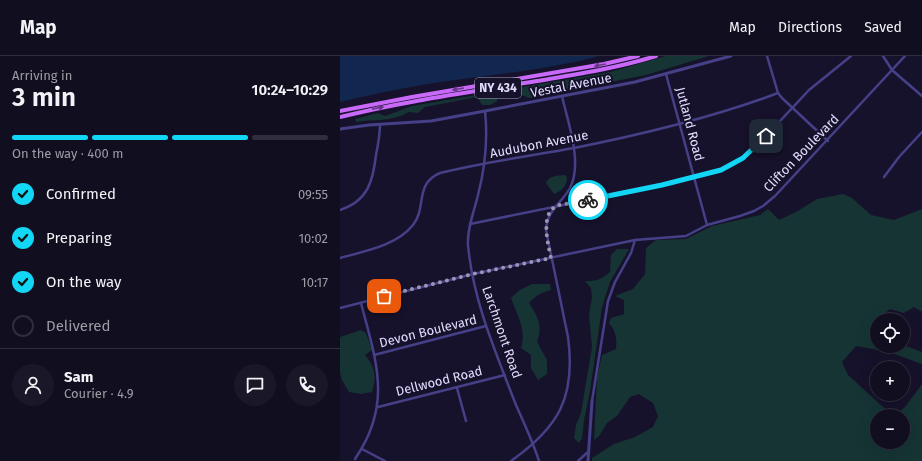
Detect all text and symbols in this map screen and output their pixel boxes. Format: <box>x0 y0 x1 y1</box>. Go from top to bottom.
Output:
text: Map <box>20 16 57 39</box>
text: Map <box>729 19 756 36</box>
text: Directions <box>778 19 842 36</box>
text: Saved <box>864 19 902 36</box>
one-way arrow <box>594 62 606 68</box>
text: Arriving in <box>12 68 72 83</box>
street label: Vestal Avenue <box>529 70 613 100</box>
road number: NY 434 <box>475 78 521 98</box>
text: 10:24–10:29 <box>252 81 328 99</box>
text: 3 min <box>12 82 76 113</box>
street label: Jutland Road <box>673 85 707 163</box>
one-way arrow <box>452 86 464 92</box>
one-way arrow <box>372 105 384 111</box>
street label: Clifton Boulevard <box>760 111 842 195</box>
pin <box>749 119 783 153</box>
icon: home <box>755 125 777 147</box>
street label: Audubon Avenue <box>489 127 589 161</box>
text: On the way · 400 m <box>12 146 123 161</box>
courier <box>568 180 608 220</box>
icon: check <box>12 183 34 205</box>
text: Confirmed <box>46 185 116 203</box>
text: 09:55 <box>298 187 328 202</box>
icon: bike <box>577 189 599 211</box>
icon: check <box>12 227 34 249</box>
text: Preparing <box>46 229 111 247</box>
text: 10:02 <box>298 231 328 246</box>
icon: check <box>12 271 34 293</box>
text: On the way <box>46 273 121 291</box>
text: 10:17 <box>301 275 328 290</box>
pin <box>367 279 401 313</box>
street label: Larchmont Road <box>479 284 525 380</box>
icon: bag <box>373 285 395 307</box>
street label: Devon Boulevard <box>378 312 478 350</box>
map controls <box>870 313 910 449</box>
button: locate <box>870 313 910 353</box>
text: Delivered <box>46 317 110 335</box>
button: + <box>870 361 910 401</box>
street label: Dellwood Road <box>394 363 484 399</box>
button: person <box>12 364 54 406</box>
button: chat <box>234 364 276 406</box>
button: phone <box>286 364 328 406</box>
text: Sam <box>64 368 93 386</box>
text: Courier · 4.9 <box>64 386 134 401</box>
button: − <box>870 409 910 449</box>

